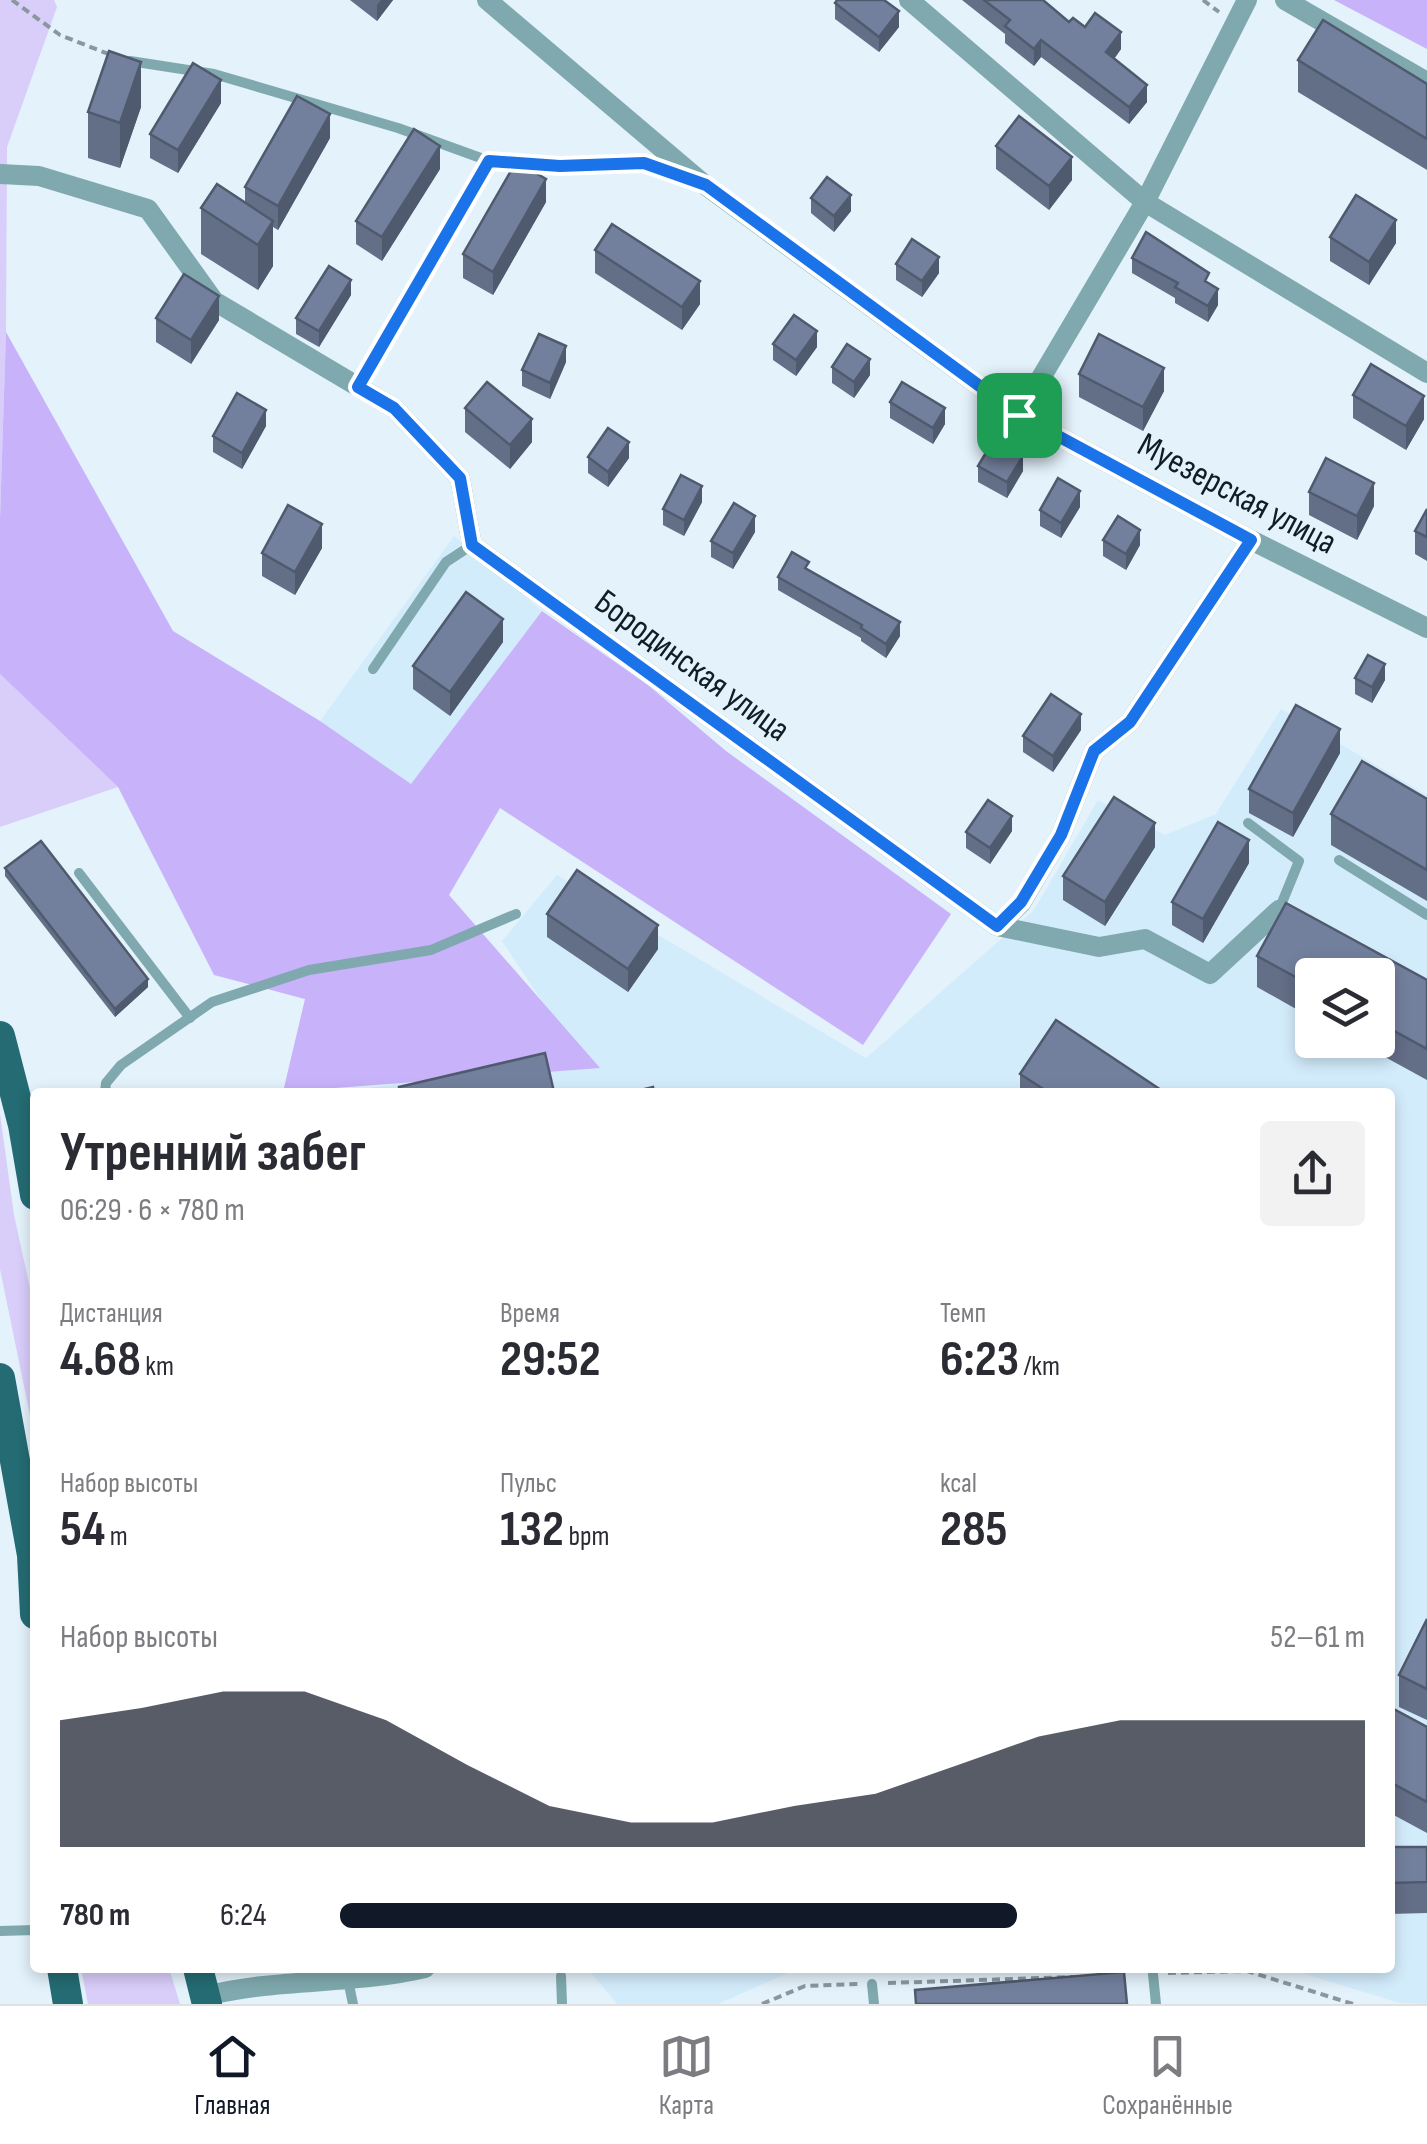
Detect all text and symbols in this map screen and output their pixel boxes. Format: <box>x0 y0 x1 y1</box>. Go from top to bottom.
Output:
pin <box>977 373 1062 458</box>
icon: arrive <box>992 388 1047 443</box>
street label: Муезерская улица <box>1130 424 1344 564</box>
street label: Бородинская улица <box>586 581 798 751</box>
map controls <box>1295 958 1395 1058</box>
button: layers <box>1295 958 1395 1058</box>
text: Утренний забег <box>60 1120 366 1187</box>
button: share <box>1260 1121 1365 1226</box>
text: 06:29 · 6 × 780 m <box>60 1191 245 1230</box>
text: Дистанция <box>60 1297 163 1330</box>
text: Время <box>500 1297 560 1330</box>
text: Темп <box>940 1297 986 1330</box>
text: 4.68 <box>60 1330 141 1390</box>
text: 29:52 <box>500 1330 601 1390</box>
text: 6:23 <box>940 1330 1019 1390</box>
text: km <box>141 1350 174 1383</box>
text: /km <box>1019 1350 1060 1383</box>
text: Набор высоты <box>60 1467 198 1500</box>
text: Пульс <box>500 1467 557 1500</box>
text: kcal <box>940 1467 977 1500</box>
text: 54 <box>60 1500 105 1560</box>
text: 132 <box>500 1500 564 1560</box>
text: 285 <box>940 1500 1007 1560</box>
text: m <box>105 1520 128 1553</box>
text: bpm <box>564 1520 610 1553</box>
text: Набор высоты <box>60 1618 218 1657</box>
text: 52–61 m <box>1270 1618 1365 1657</box>
text: 780 m <box>60 1896 130 1935</box>
text: 6:24 <box>220 1896 266 1935</box>
tab: Главная <box>194 2029 271 2122</box>
tab: Карта <box>659 2029 714 2122</box>
tab: Сохранённые <box>1102 2029 1233 2122</box>

